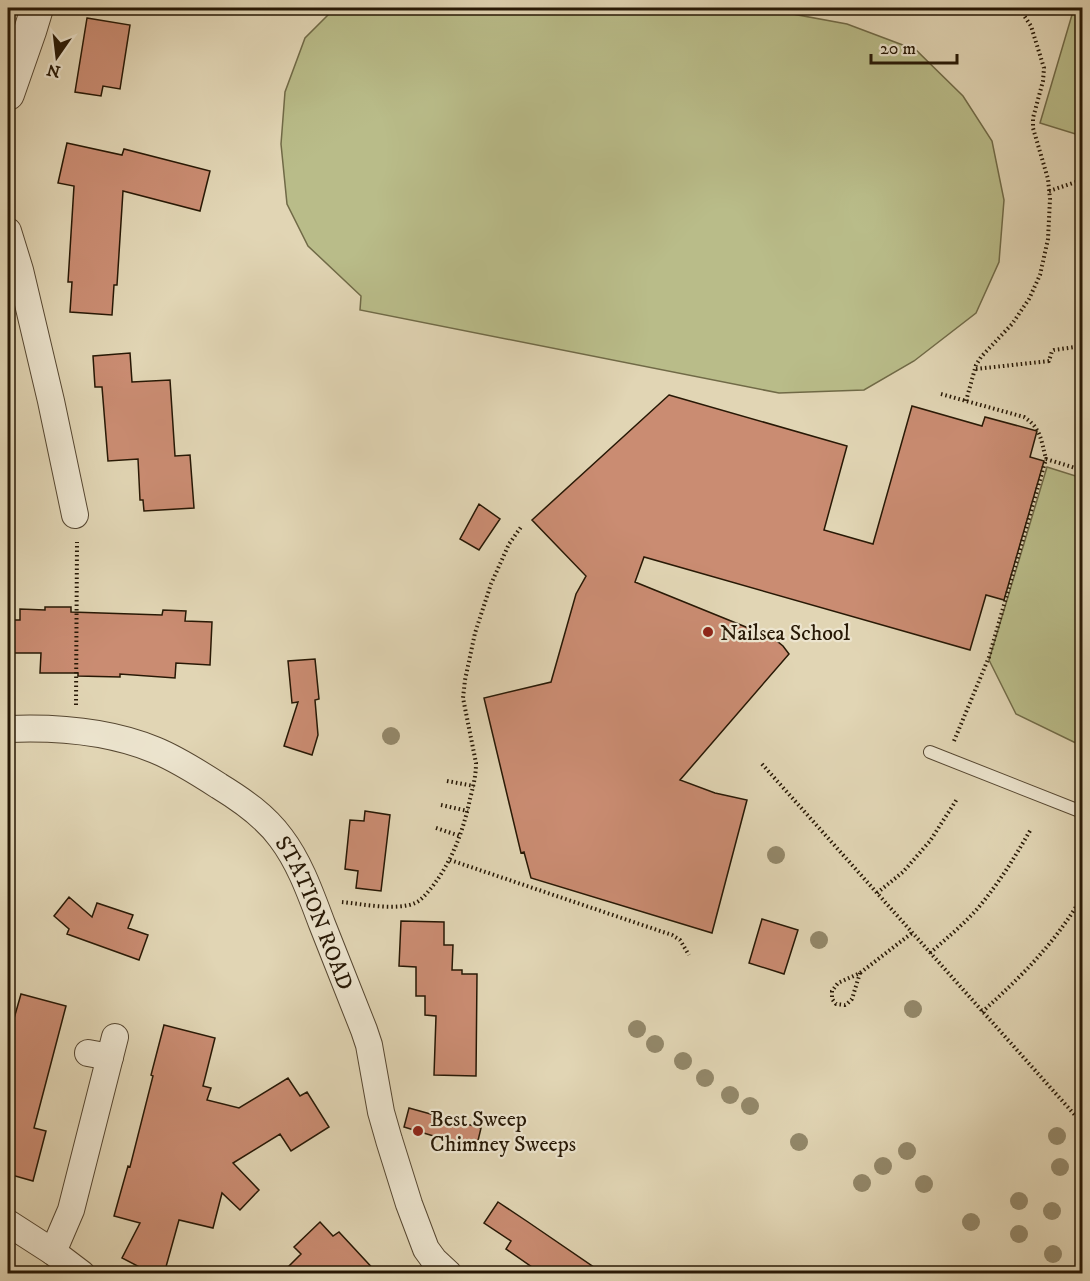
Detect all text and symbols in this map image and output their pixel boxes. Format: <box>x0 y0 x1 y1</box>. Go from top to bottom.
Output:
north arrow <box>27 27 87 87</box>
scale bar <box>871 27 956 65</box>
text: 20 m <box>880 38 916 60</box>
text: N <box>45 59 62 82</box>
place label: Nailsea School <box>720 620 850 647</box>
marker: Nailsea School <box>701 625 715 639</box>
street label: STATION ROAD <box>269 831 359 994</box>
place label: Best Sweep Chimney Sweeps <box>430 1106 576 1158</box>
marker: Best Sweep Chimney Sweeps <box>411 1124 425 1138</box>

